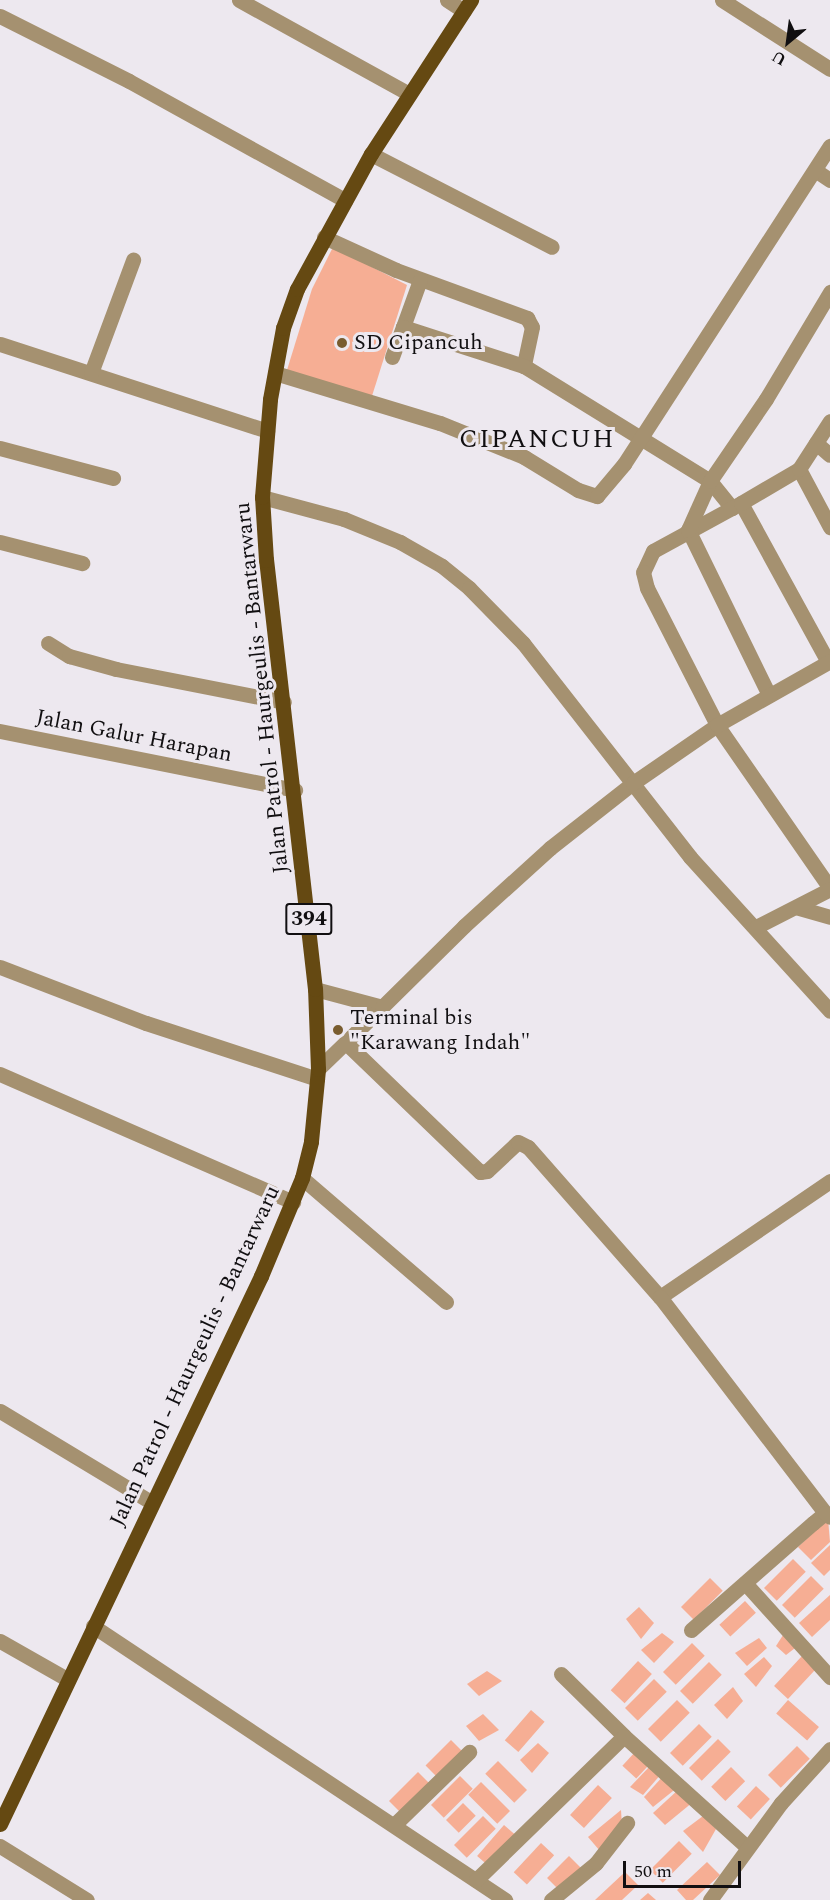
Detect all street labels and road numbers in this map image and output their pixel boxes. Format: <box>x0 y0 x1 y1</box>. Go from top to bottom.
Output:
street label: Jalan Patrol - Haurgeulis - Bantarwaru <box>229 501 295 875</box>
street label: Jalan Galur Harapan <box>34 704 234 768</box>
road number: 394 <box>285 901 333 937</box>
street label: Jalan Patrol - Haurgeulis - Bantarwaru <box>104 1181 286 1531</box>

